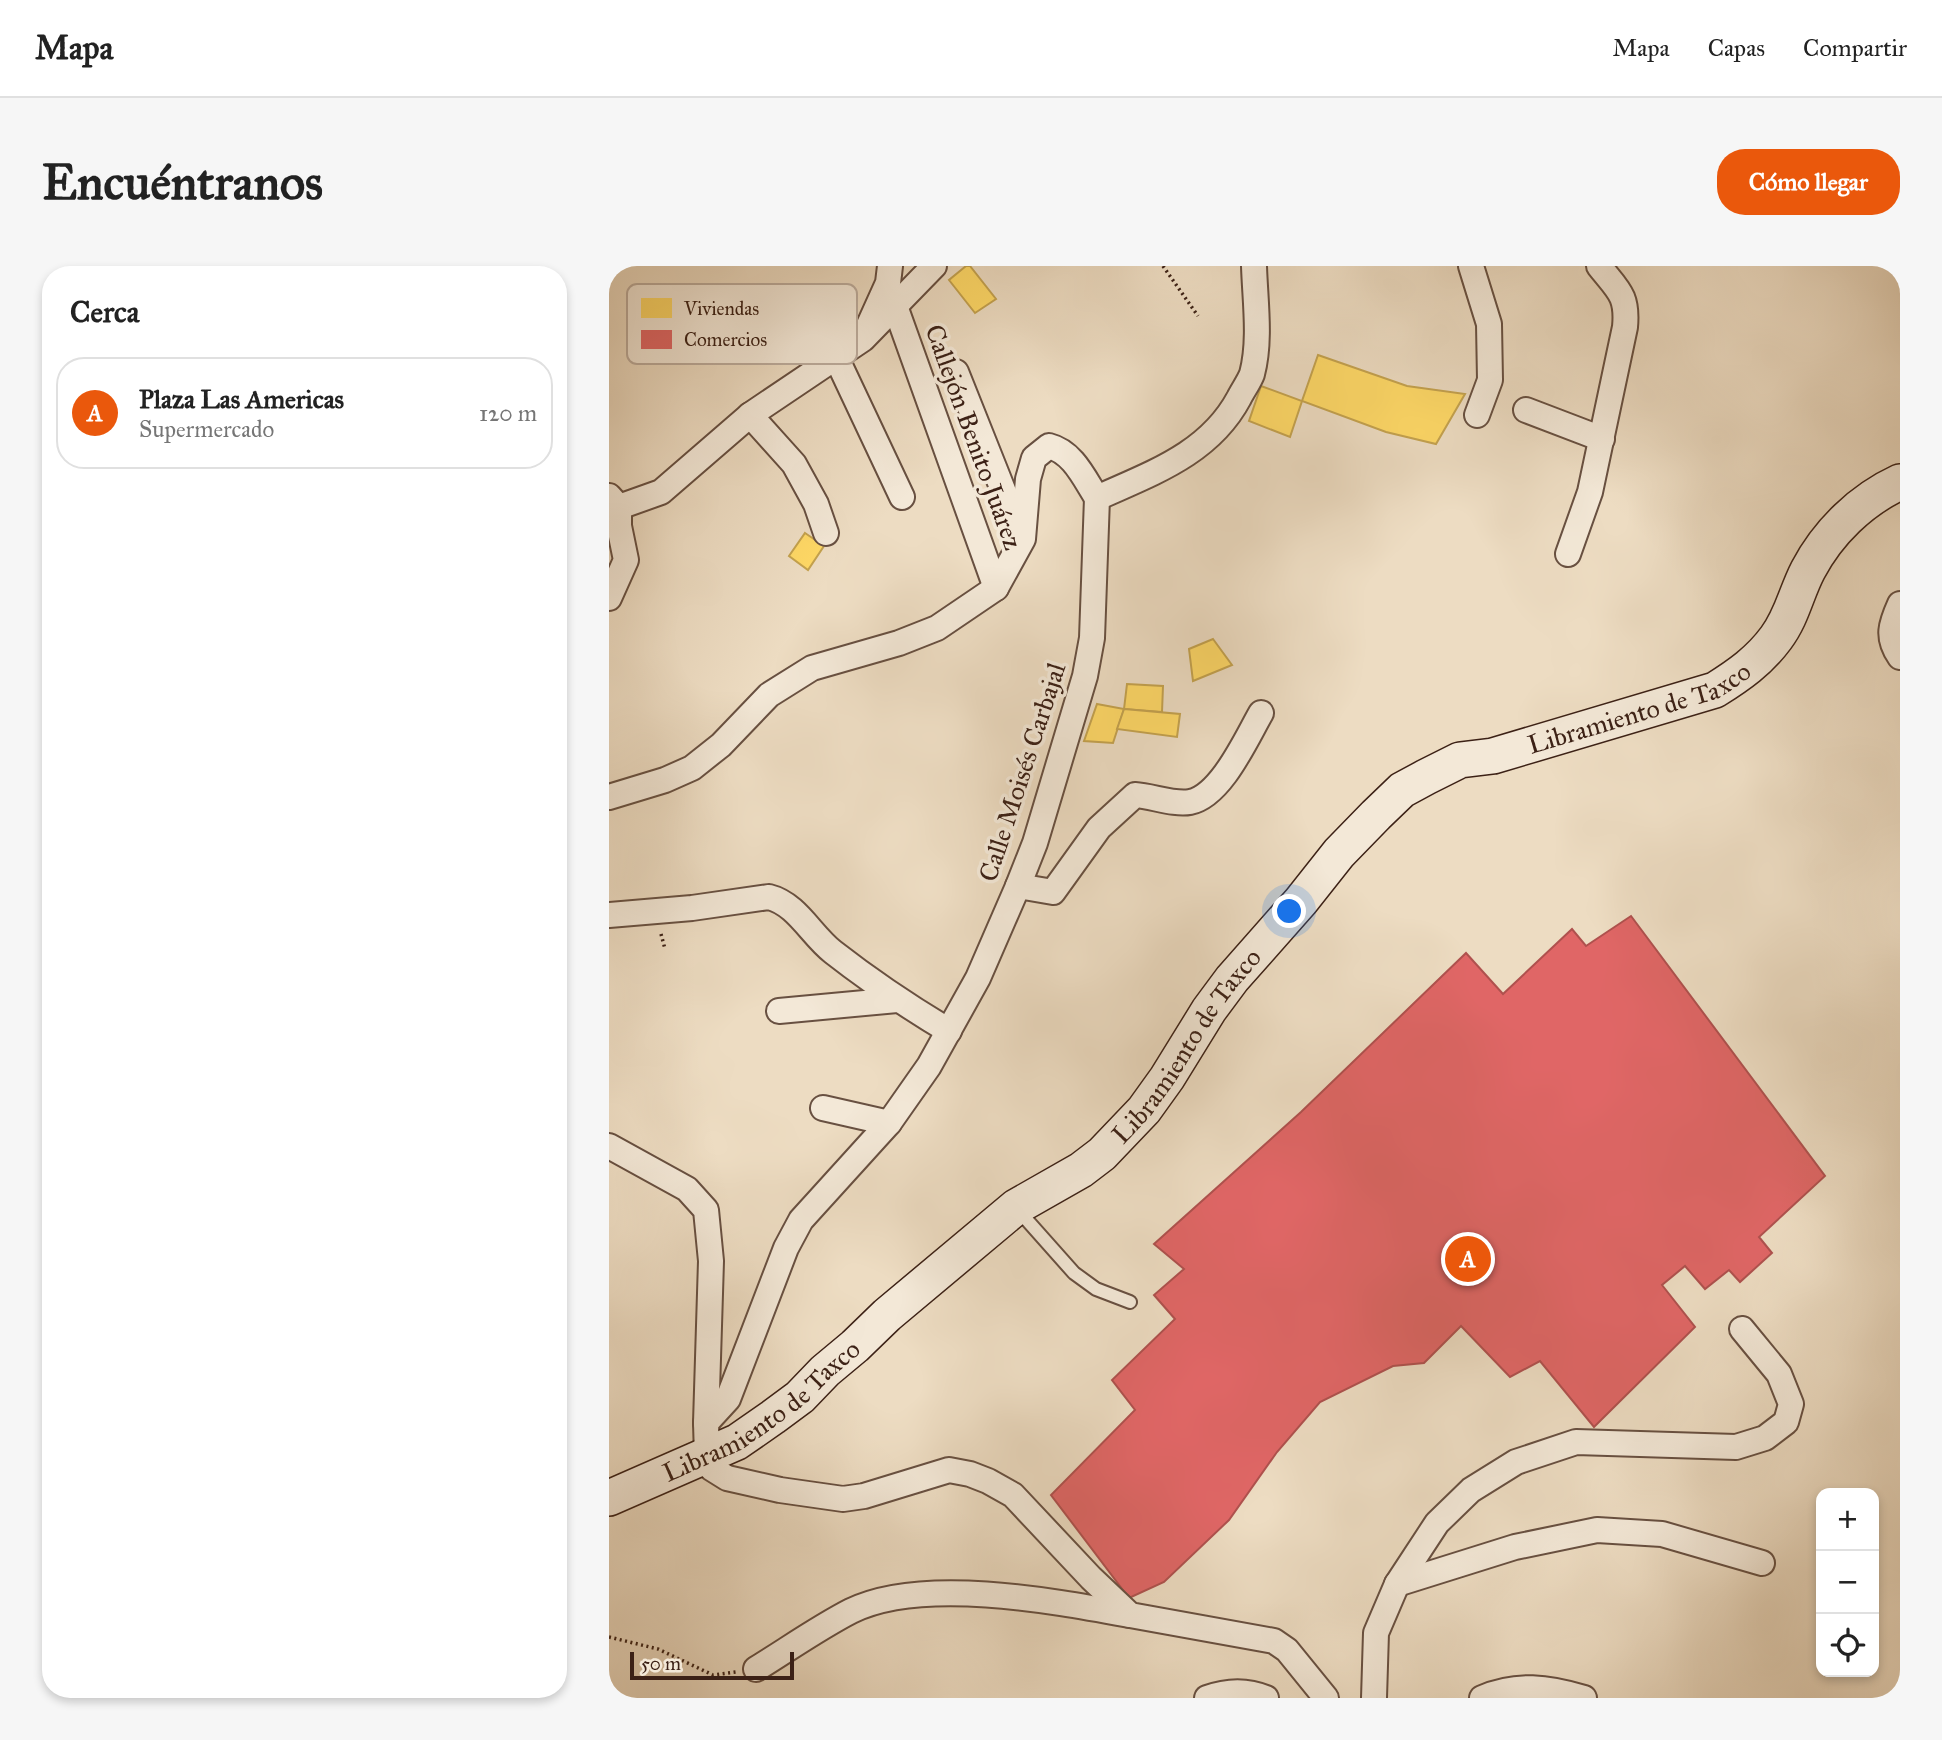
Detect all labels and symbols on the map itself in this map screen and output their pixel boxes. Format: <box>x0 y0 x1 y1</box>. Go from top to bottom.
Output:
legend <box>627 284 857 364</box>
text: Viviendas <box>683 297 759 320</box>
street label: Callejón Benito Juárez <box>918 320 1030 554</box>
text: Comercios <box>684 328 767 351</box>
street label: Libramiento de Taxco <box>1524 655 1757 761</box>
street label: Calle Moisés Carbajal <box>972 659 1072 885</box>
your location <box>1272 894 1306 928</box>
street label: Libramiento de Taxco <box>1105 942 1268 1150</box>
pin: A <box>1445 1233 1491 1285</box>
street label: Libramiento de Taxco <box>658 1333 866 1489</box>
scale bar <box>630 1649 795 1681</box>

